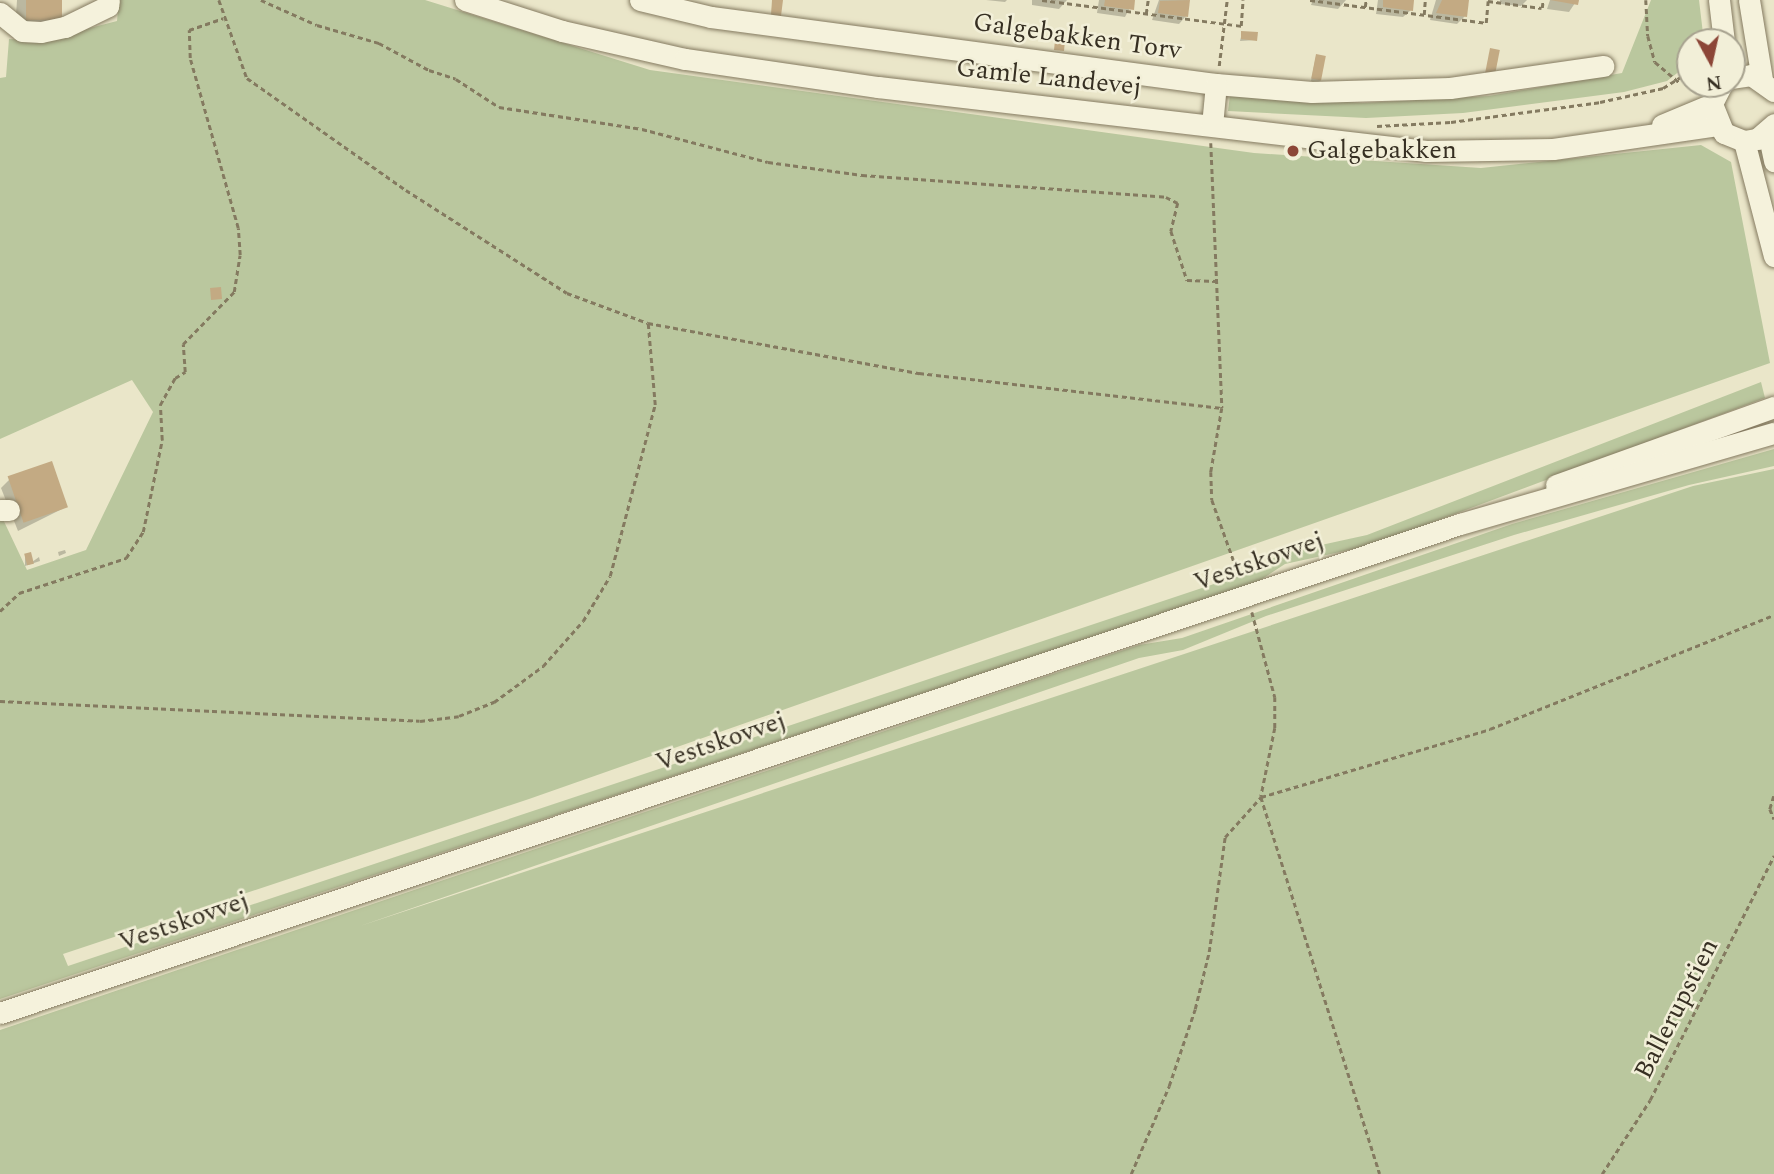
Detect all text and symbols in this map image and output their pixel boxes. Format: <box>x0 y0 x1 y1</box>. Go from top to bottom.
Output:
street label: Galgebakken Torv <box>971 7 1183 67</box>
north arrow <box>1676 28 1746 98</box>
street label: Gamle Landevej <box>955 53 1143 103</box>
text: N <box>1704 67 1723 98</box>
place label: Galgebakken <box>1307 135 1457 167</box>
marker: Galgebakken <box>1285 143 1301 159</box>
street label: Vestskovvej <box>1190 525 1328 599</box>
street label: Vestskovvej <box>652 705 790 779</box>
street label: Vestskovvej <box>115 885 253 959</box>
street label: Ballerupstien <box>1628 934 1726 1084</box>

